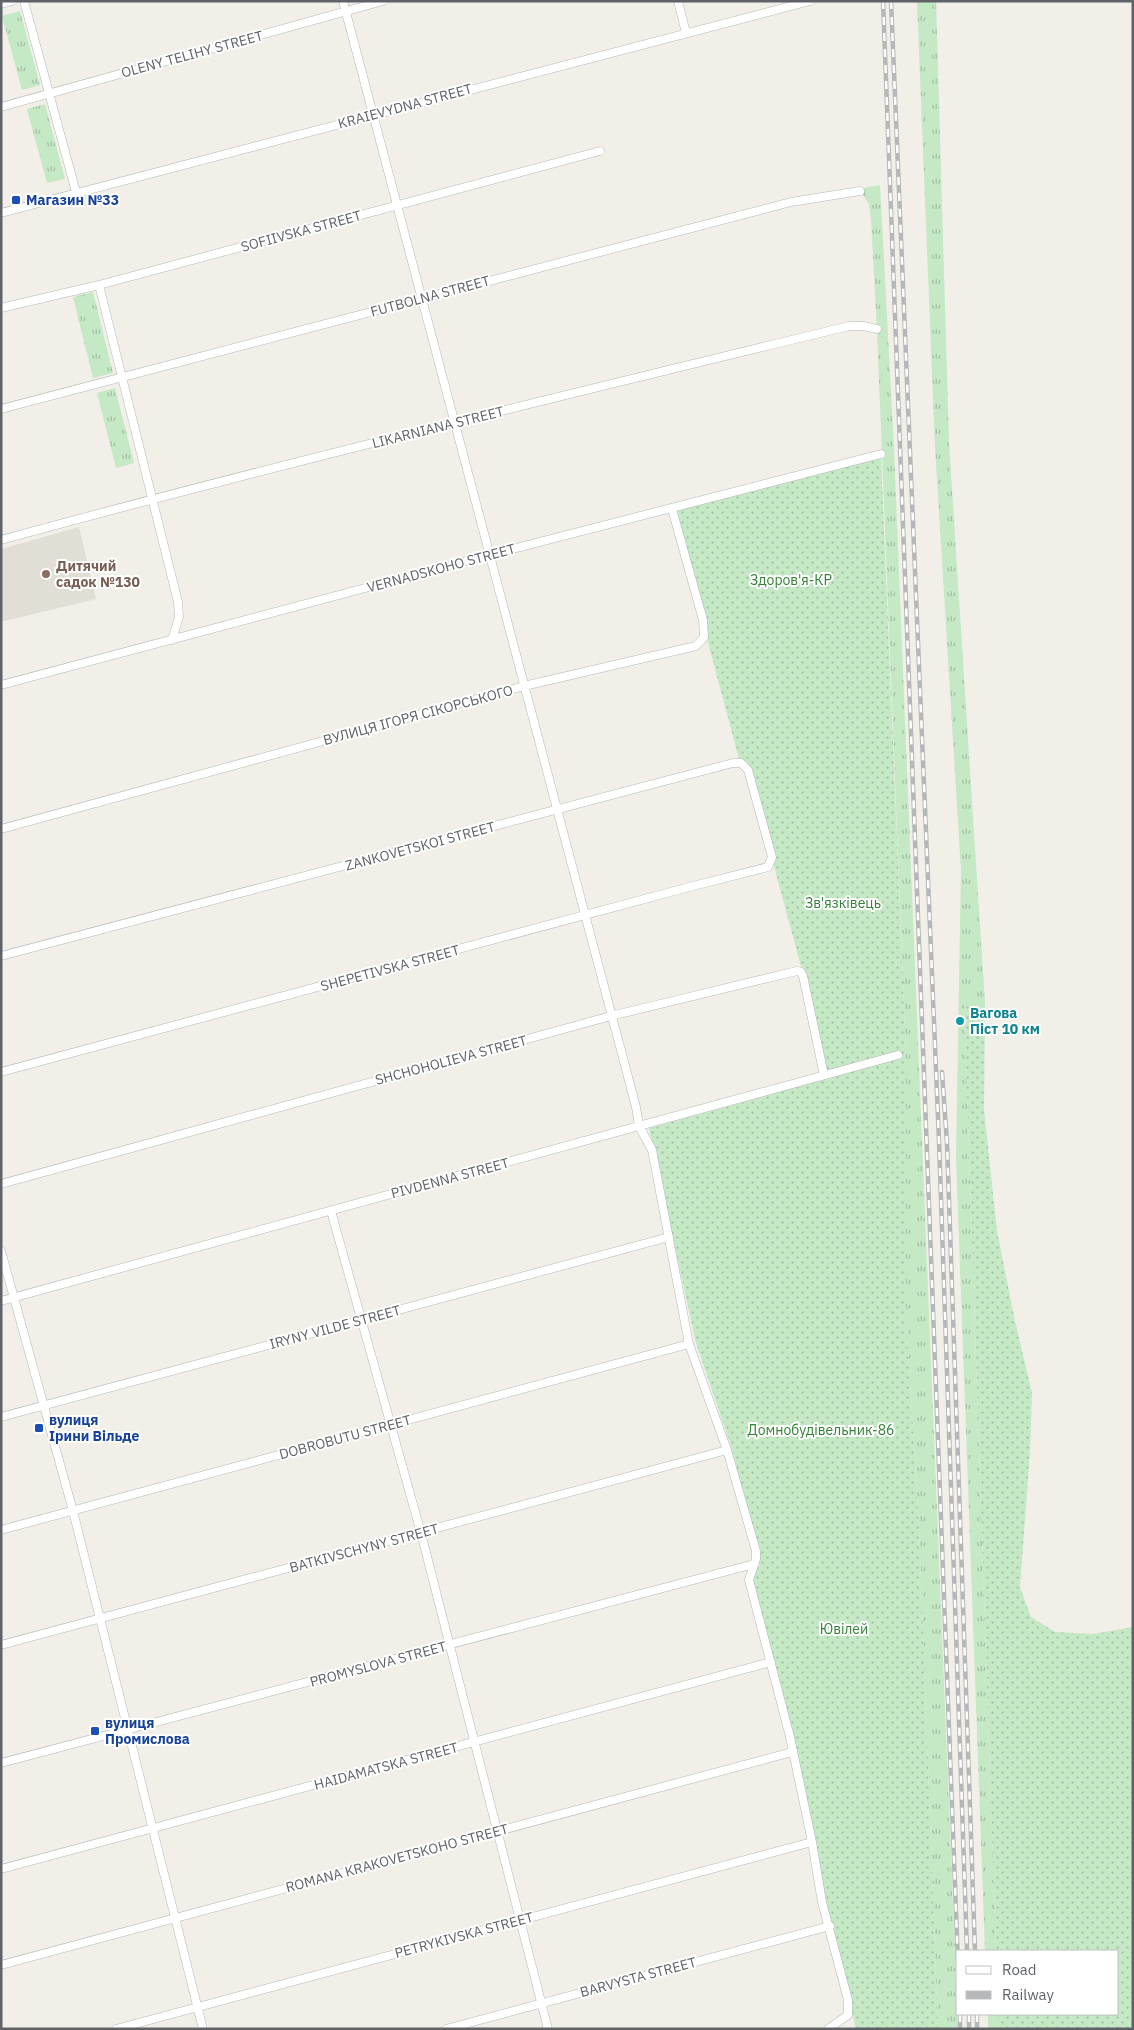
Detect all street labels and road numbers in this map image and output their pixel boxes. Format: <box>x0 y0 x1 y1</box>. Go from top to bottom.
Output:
street label: OLENY TELIHY STREET <box>119 26 265 82</box>
street label: KRAIEVYDNA STREET <box>336 79 474 133</box>
street label: SOFIIVSKA STREET <box>239 206 363 256</box>
street label: FUTBOLNA STREET <box>368 271 492 321</box>
street label: LIKARNIANA STREET <box>370 402 506 452</box>
street label: VERNADSKOHO STREET <box>365 540 517 596</box>
street label: ВУЛИЦЯ ІГОРЯ СІКОРСЬКОГО <box>321 681 515 749</box>
street label: ZANKOVETSKOI STREET <box>343 817 497 875</box>
street label: SHEPETIVSKA STREET <box>318 941 462 995</box>
street label: SHCHOHOLIEVA STREET <box>373 1031 529 1089</box>
street label: PIVDENNA STREET <box>389 1154 511 1202</box>
street label: IRYNY VILDE STREET <box>267 1301 403 1353</box>
street label: DOBROBUTU STREET <box>277 1411 413 1463</box>
street label: BATKIVSCHYNY STREET <box>287 1519 441 1577</box>
street label: PROMYSLOVA STREET <box>308 1637 448 1691</box>
street label: HAIDAMATSKA STREET <box>312 1738 460 1794</box>
street label: ROMANA KRAKOVETSKOHO STREET <box>284 1820 510 1896</box>
street label: PETRYKIVSKA STREET <box>393 1908 535 1962</box>
street label: BARVYSTA STREET <box>578 1953 698 2001</box>

